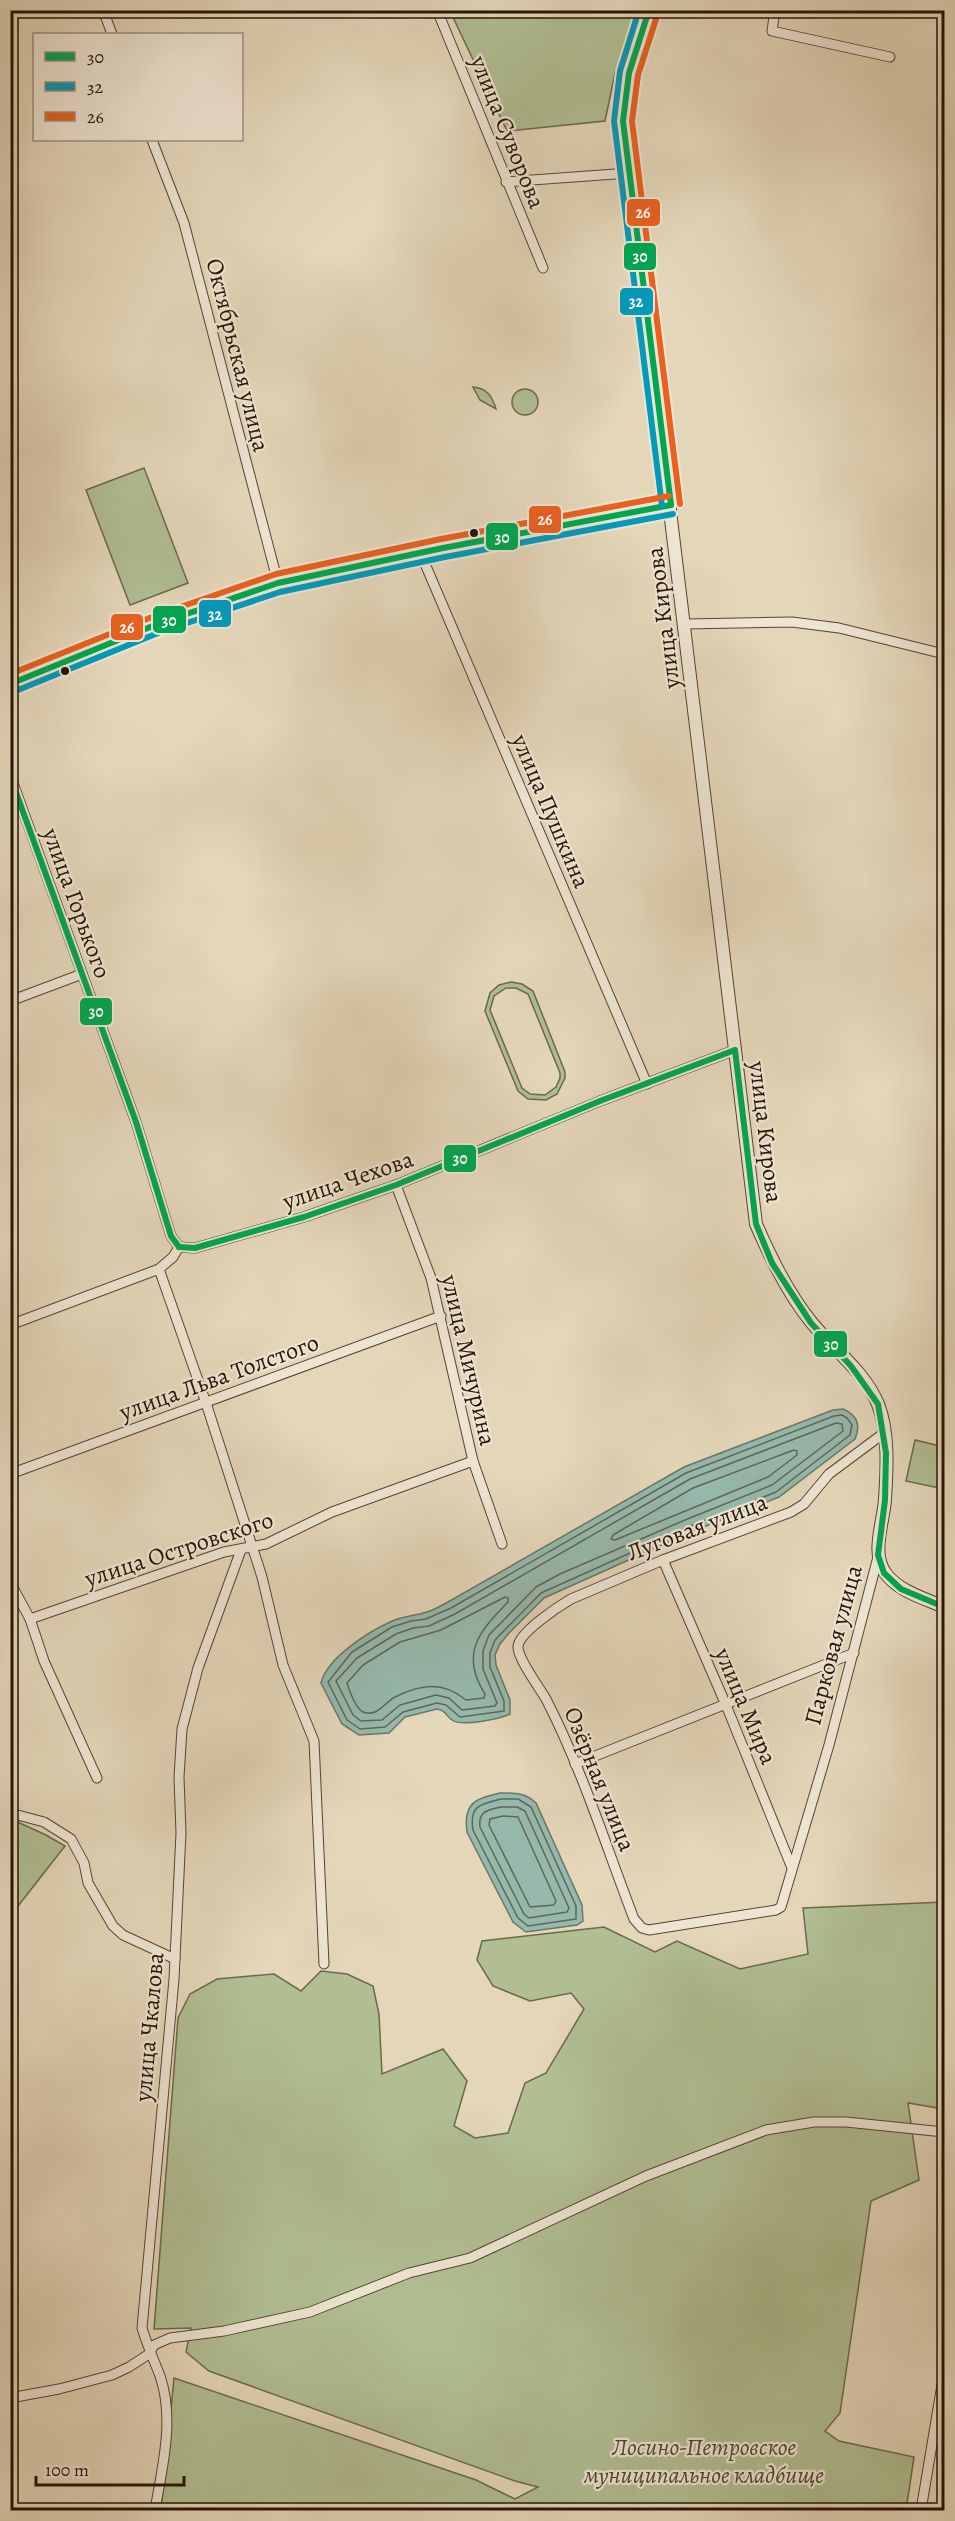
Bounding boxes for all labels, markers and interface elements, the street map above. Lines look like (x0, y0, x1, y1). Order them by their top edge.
legend (33, 33, 243, 141)
text: 30 (87, 45, 104, 69)
street label: улица Суворова (462, 50, 553, 213)
text: 32 (87, 75, 103, 99)
text: 26 (87, 105, 104, 129)
line badge: 26 (626, 198, 661, 227)
text: 26 (635, 202, 651, 224)
line badge: 30 (623, 242, 657, 271)
text: 30 (633, 246, 647, 268)
street label: Октябрьская улица (199, 255, 277, 455)
line badge: 32 (619, 287, 654, 316)
text: 32 (629, 291, 644, 313)
line badge: 26 (528, 505, 562, 534)
text: 26 (537, 509, 553, 531)
line badge: 30 (485, 522, 519, 551)
unlabelled marker (468, 527, 480, 539)
text: 30 (495, 527, 509, 549)
street label: улица Кирова (638, 545, 688, 692)
line badge: 32 (198, 599, 232, 628)
text: 32 (208, 604, 223, 626)
line badge: 30 (152, 605, 187, 634)
text: 30 (162, 610, 176, 632)
line badge: 26 (110, 613, 144, 641)
text: 26 (119, 617, 135, 639)
unlabelled marker (59, 665, 71, 677)
street label: улица Пушкина (504, 728, 598, 893)
street label: улица Горького (35, 822, 119, 983)
line badge: 30 (79, 997, 113, 1026)
text: 30 (89, 1001, 103, 1023)
street label: улица Кирова (741, 1058, 791, 1205)
street label: улица Чехова (277, 1143, 418, 1218)
line badge: 30 (443, 1144, 477, 1173)
text: 30 (453, 1148, 467, 1170)
street label: улица Мичурина (434, 1271, 504, 1448)
street label: улица Льва Толстого (114, 1326, 323, 1428)
line badge: 30 (813, 1330, 848, 1358)
text: 30 (824, 1334, 838, 1356)
street label: Луговая улица (622, 1486, 772, 1568)
street label: улица Островского (80, 1503, 277, 1595)
street label: Парковая улица (796, 1561, 870, 1729)
street label: улица Мира (707, 1642, 785, 1769)
street label: Озёрная улица (556, 1702, 644, 1856)
street label: улица Чкалова (126, 1951, 171, 2104)
park label: Лосино-Петровское муниципальное кладбище (583, 2431, 824, 2491)
scale bar (36, 2449, 184, 2487)
text: 100 m (45, 2458, 89, 2482)

